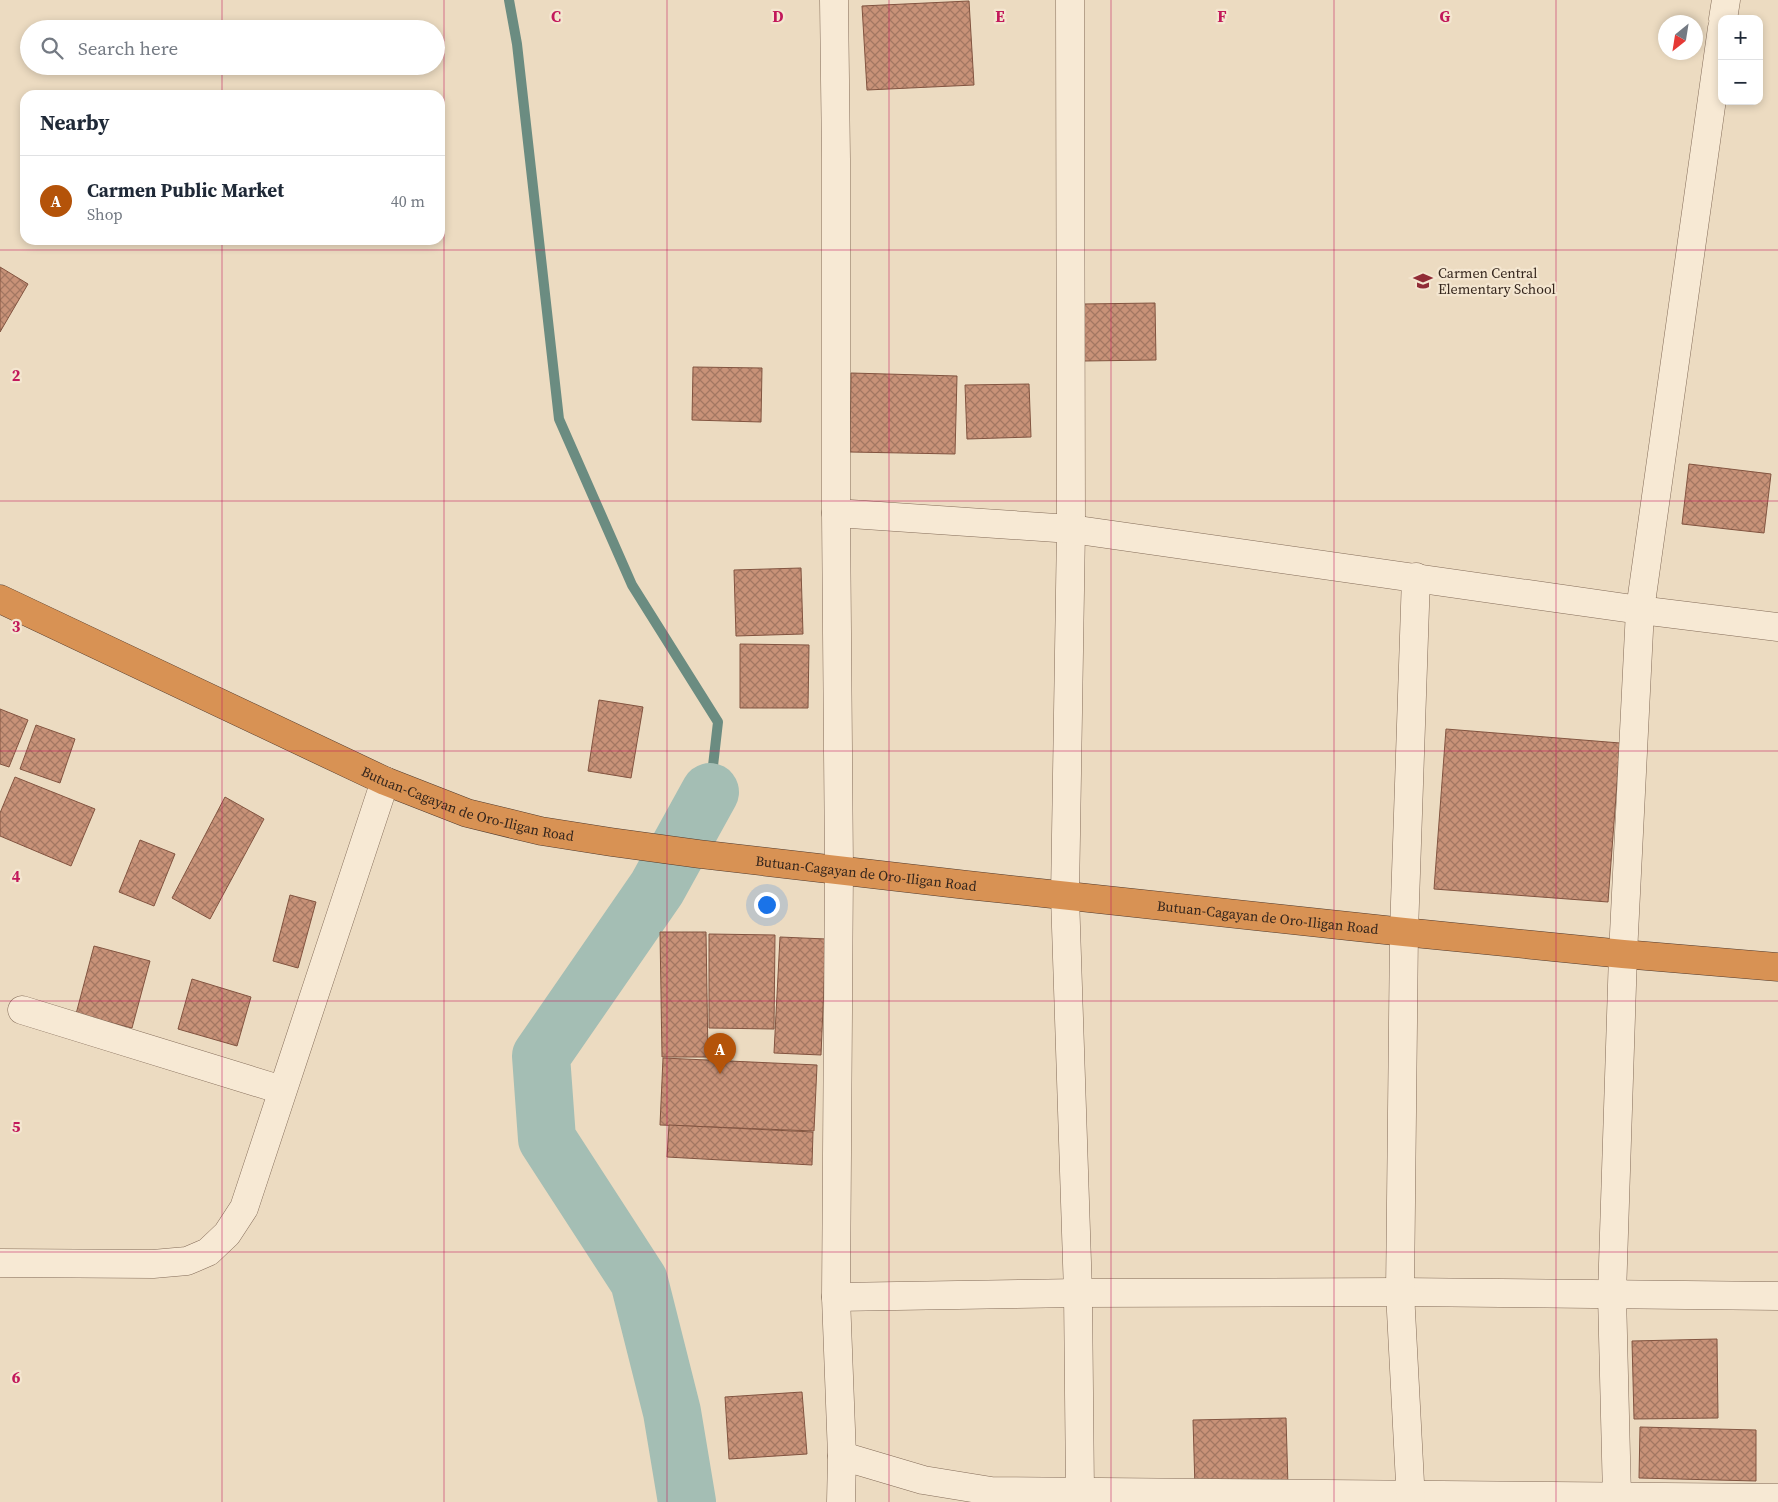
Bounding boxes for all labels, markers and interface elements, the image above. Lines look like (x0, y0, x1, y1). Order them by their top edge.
text: C (551, 5, 561, 27)
text: D (772, 5, 784, 27)
text: E (995, 5, 1005, 27)
text: F (1217, 5, 1227, 27)
text: G (1440, 5, 1451, 27)
north arrow (1658, 15, 1703, 60)
map controls (1718, 15, 1763, 105)
button: + (1718, 15, 1763, 60)
search box (20, 20, 445, 75)
icon: search (38, 34, 66, 62)
text: Search here (78, 35, 178, 61)
button: − (1718, 60, 1763, 105)
text: Nearby (40, 108, 110, 137)
text: Carmen Public Market (87, 177, 284, 203)
text: A (51, 190, 61, 212)
text: 40 m (391, 190, 425, 212)
text: Shop (87, 203, 123, 225)
place label: Carmen Central Elementary School (1438, 263, 1556, 299)
school or university icon: Carmen Central Elementary School (1412, 270, 1434, 292)
text: 2 (12, 364, 21, 386)
text: 3 (12, 615, 21, 637)
street label: Butuan-Cagayan de Oro-Iligan Road (358, 761, 575, 846)
street label: Butuan-Cagayan de Oro-Iligan Road (755, 851, 978, 896)
text: 4 (12, 865, 21, 887)
your location (754, 892, 780, 918)
street label: Butuan-Cagayan de Oro-Iligan Road (1156, 896, 1380, 939)
pin: A (704, 1033, 736, 1074)
text: 5 (12, 1115, 21, 1137)
text: 6 (12, 1366, 21, 1388)

